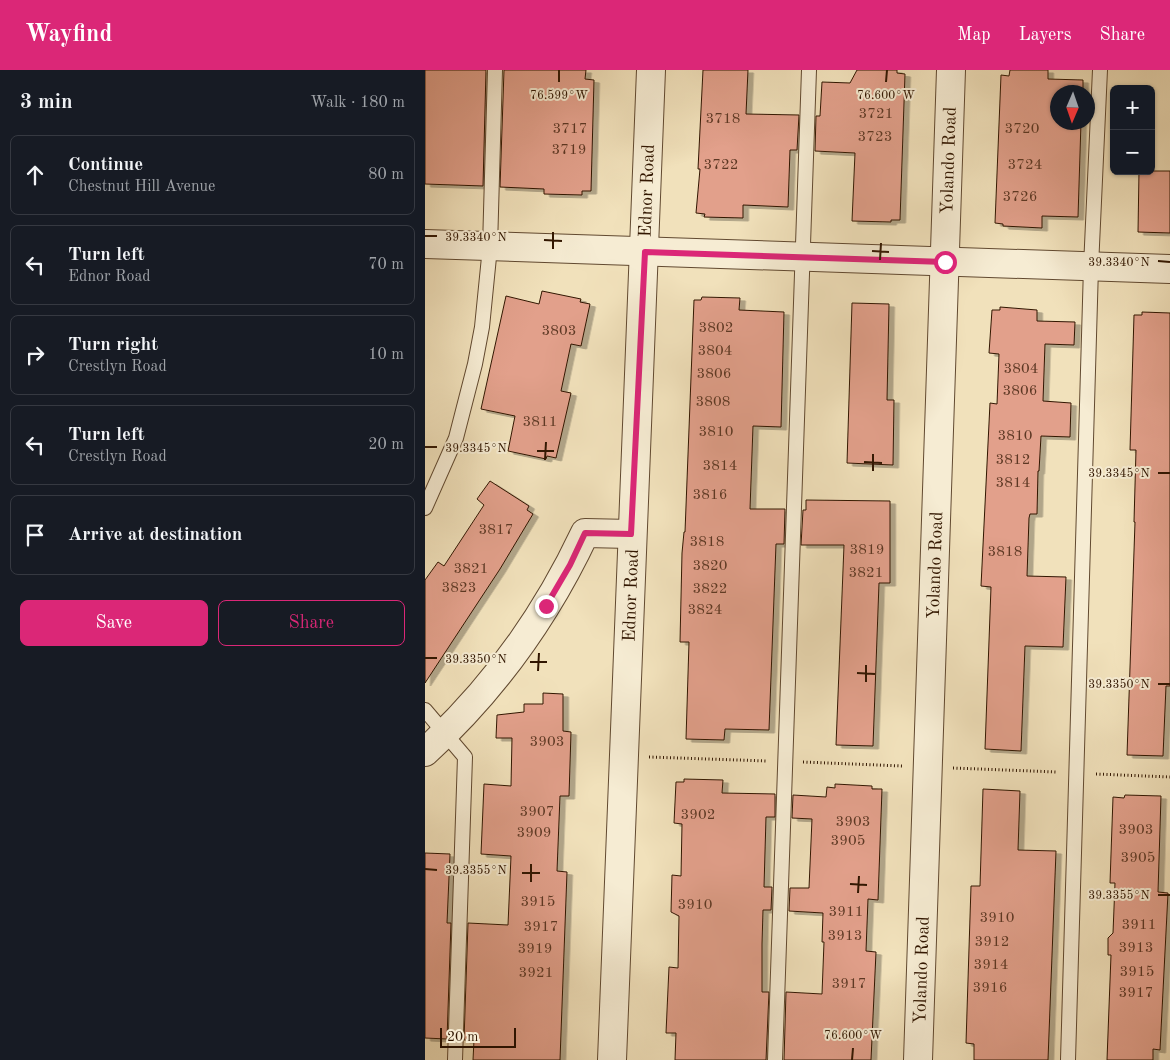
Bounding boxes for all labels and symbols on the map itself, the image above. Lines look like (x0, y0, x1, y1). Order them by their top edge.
north arrow (1050, 85, 1095, 130)
text: 76.599°W (530, 89, 588, 102)
text: 76.600°W (857, 90, 915, 102)
street label: Yolando Road (938, 106, 960, 215)
house number: 3721 (859, 107, 893, 122)
house number: 3718 (706, 112, 740, 127)
house number: 3717 (553, 122, 587, 137)
house number: 3720 (1005, 122, 1039, 137)
house number: 3723 (858, 130, 892, 145)
house number: 3719 (552, 143, 586, 158)
street label: Ednor Road (636, 144, 658, 238)
house number: 3722 (704, 158, 738, 173)
house number: 3724 (1008, 158, 1042, 173)
house number: 3726 (1003, 190, 1037, 205)
text: 39.3340°N (445, 232, 507, 244)
route start (934, 251, 957, 274)
text: 39.3340°N (1088, 257, 1150, 269)
house number: 3802 (699, 321, 733, 336)
house number: 3803 (542, 324, 576, 339)
house number: 3804 (698, 344, 732, 359)
house number: 3804 (1004, 362, 1038, 377)
house number: 3806 (697, 367, 731, 382)
house number: 3806 (1003, 384, 1037, 399)
house number: 3808 (696, 395, 730, 410)
house number: 3811 (523, 415, 557, 430)
house number: 3810 (699, 425, 733, 440)
house number: 3810 (998, 429, 1032, 444)
text: 39.3345°N (445, 442, 507, 455)
house number: 3812 (996, 453, 1030, 468)
house number: 3814 (703, 459, 737, 474)
text: 39.3345°N (1088, 467, 1150, 480)
house number: 3814 (996, 476, 1030, 491)
house number: 3816 (693, 488, 727, 503)
street label: Yolando Road (925, 511, 946, 619)
house number: 3817 (479, 523, 513, 538)
house number: 3818 (690, 535, 724, 550)
house number: 3819 (850, 543, 884, 558)
house number: 3818 (988, 545, 1022, 560)
street label: Ednor Road (620, 549, 642, 642)
house number: 3820 (693, 559, 727, 574)
house number: 3821 (454, 562, 488, 577)
house number: 3821 (849, 566, 883, 581)
house number: 3823 (442, 581, 476, 596)
house number: 3822 (693, 582, 727, 597)
route end (535, 595, 558, 618)
house number: 3824 (688, 603, 722, 618)
text: 39.3350°N (445, 653, 507, 666)
text: 39.3350°N (1088, 678, 1150, 691)
house number: 3903 (530, 735, 564, 750)
house number: 3907 (520, 805, 554, 820)
house number: 3902 (681, 808, 715, 823)
house number: 3903 (836, 815, 870, 830)
house number: 3903 (1119, 823, 1153, 838)
house number: 3909 (517, 826, 551, 841)
house number: 3905 (831, 834, 865, 849)
house number: 3905 (1121, 851, 1155, 866)
text: 39.3355°N (445, 864, 507, 877)
text: 39.3355°N (1088, 889, 1150, 902)
house number: 3915 (521, 895, 555, 910)
house number: 3910 (678, 898, 712, 913)
house number: 3911 (829, 905, 863, 920)
house number: 3910 (980, 911, 1014, 926)
street label: Yolando Road (911, 916, 933, 1024)
house number: 3911 (1122, 918, 1156, 933)
house number: 3917 (524, 920, 558, 935)
house number: 3913 (828, 929, 862, 944)
house number: 3912 (975, 935, 1009, 950)
house number: 3913 (1119, 941, 1153, 956)
house number: 3919 (518, 942, 552, 957)
house number: 3914 (974, 958, 1008, 973)
house number: 3915 (1120, 965, 1154, 980)
house number: 3921 (519, 966, 553, 981)
house number: 3917 (832, 977, 866, 992)
house number: 3916 (973, 981, 1007, 996)
house number: 3917 (1119, 986, 1153, 1001)
scale bar (440, 1025, 516, 1048)
text: 76.600°W (824, 1030, 882, 1042)

